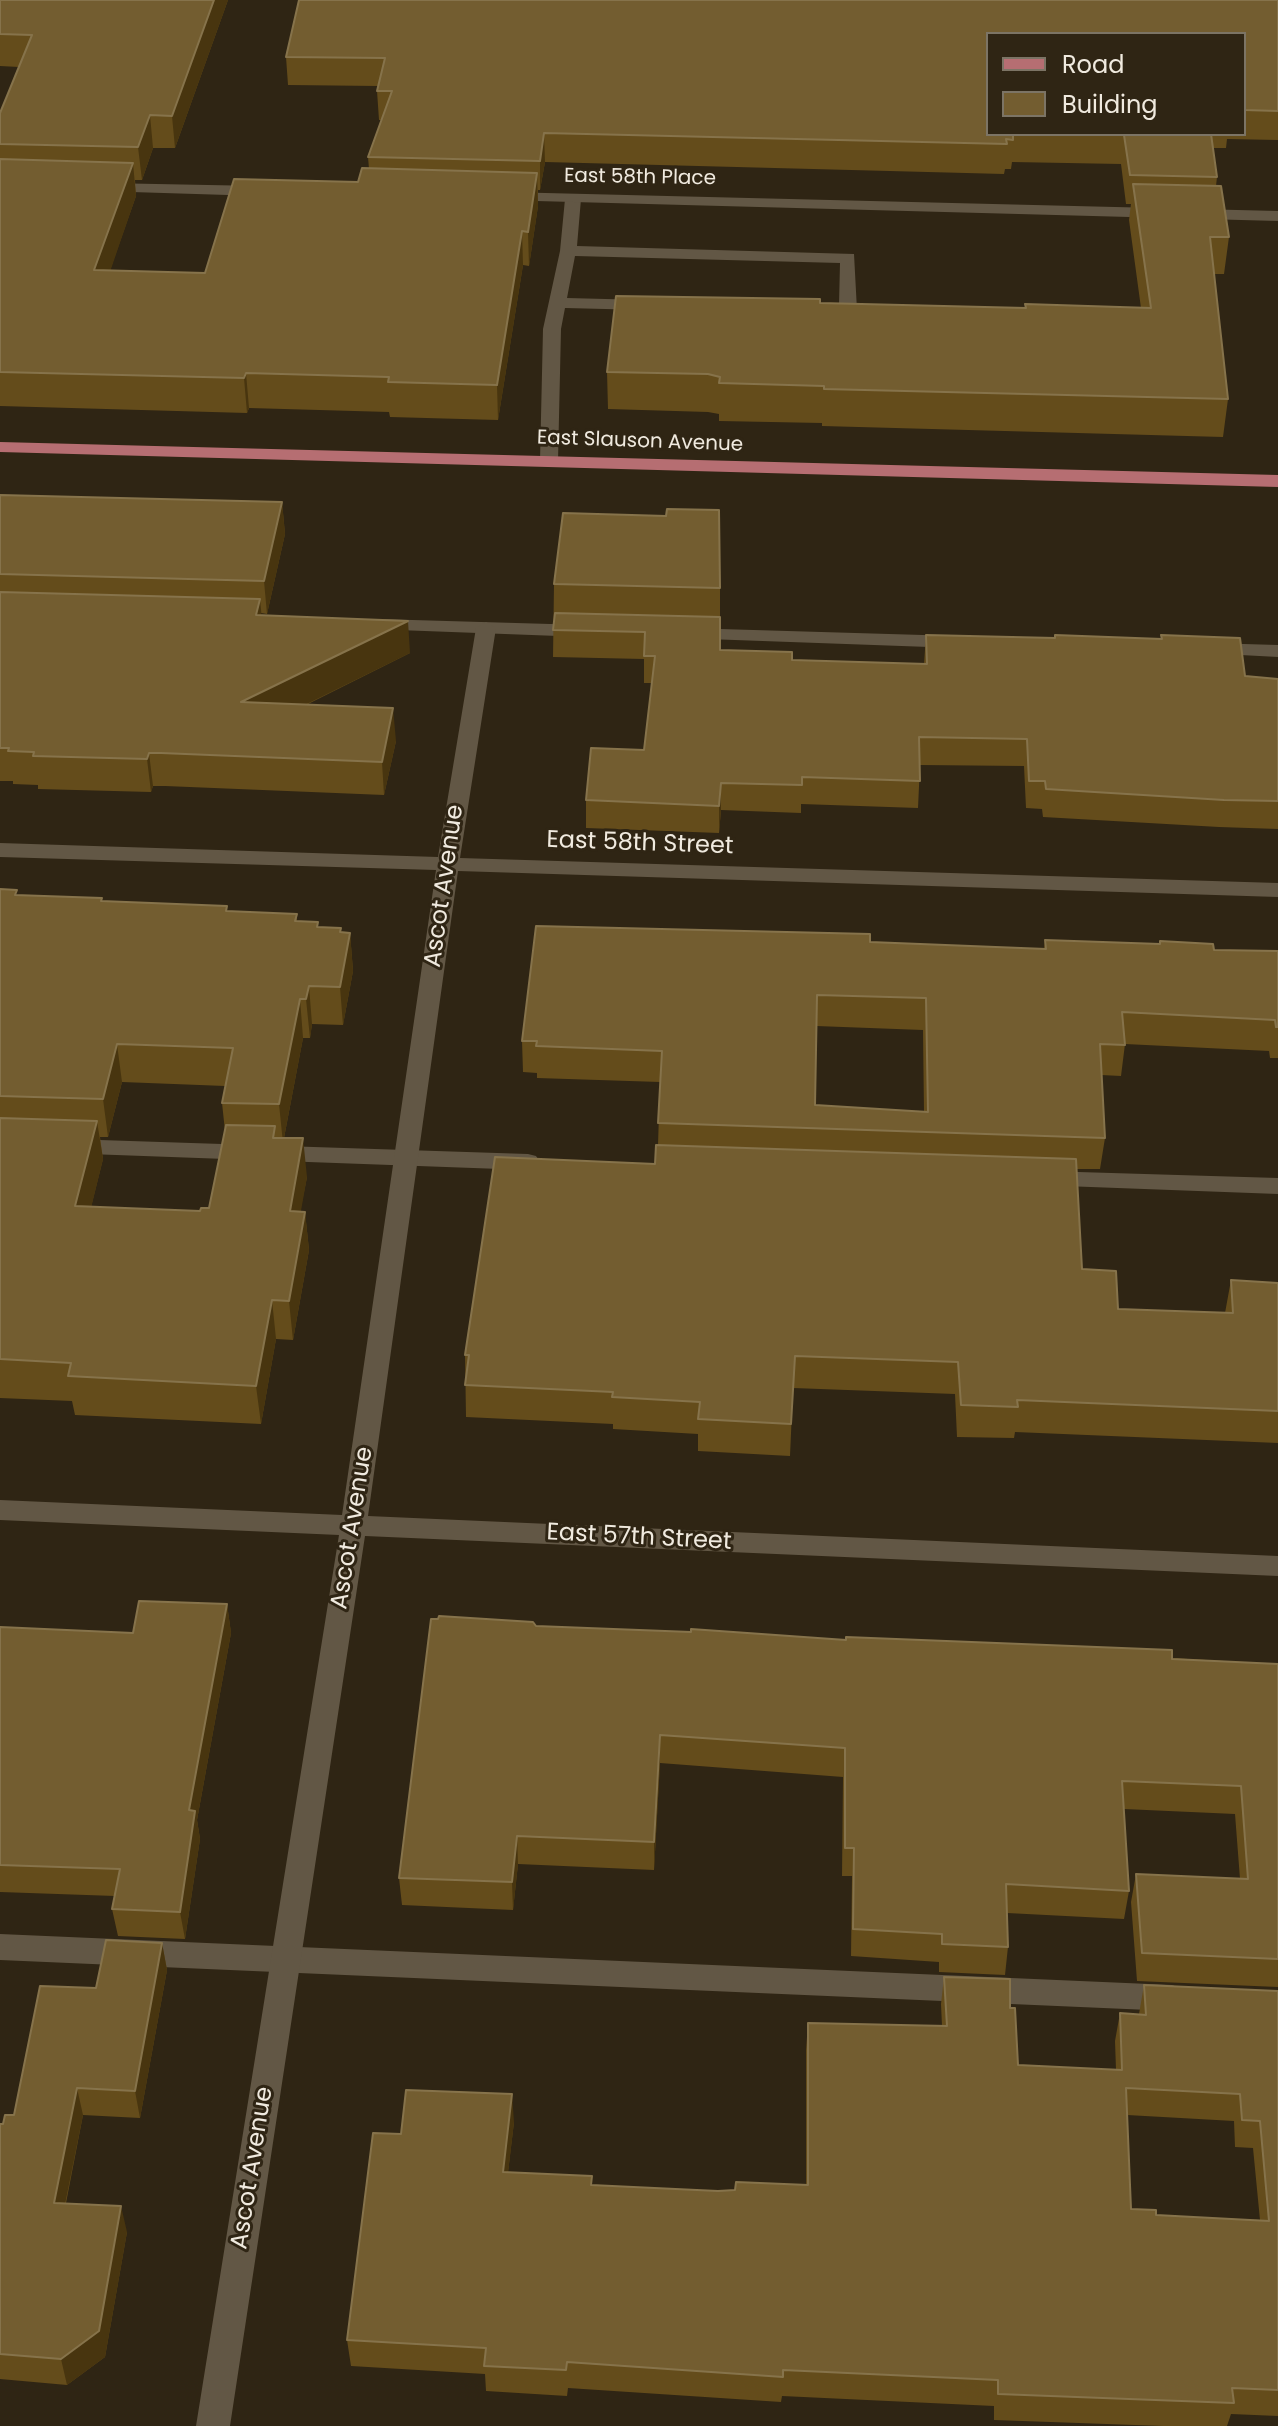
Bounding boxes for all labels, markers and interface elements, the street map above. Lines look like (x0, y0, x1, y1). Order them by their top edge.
legend (986, 32, 1246, 136)
text: Road (1062, 48, 1124, 81)
text: Building (1062, 88, 1158, 121)
street label: East 58th Place (564, 165, 716, 191)
street label: East Slauson Avenue (536, 426, 744, 458)
street label: Ascot Avenue (419, 803, 471, 969)
street label: East 58th Street (546, 826, 734, 862)
street label: Ascot Avenue (326, 1445, 380, 1611)
street label: East 57th Street (546, 1519, 732, 1557)
street label: Ascot Avenue (226, 2085, 280, 2251)

